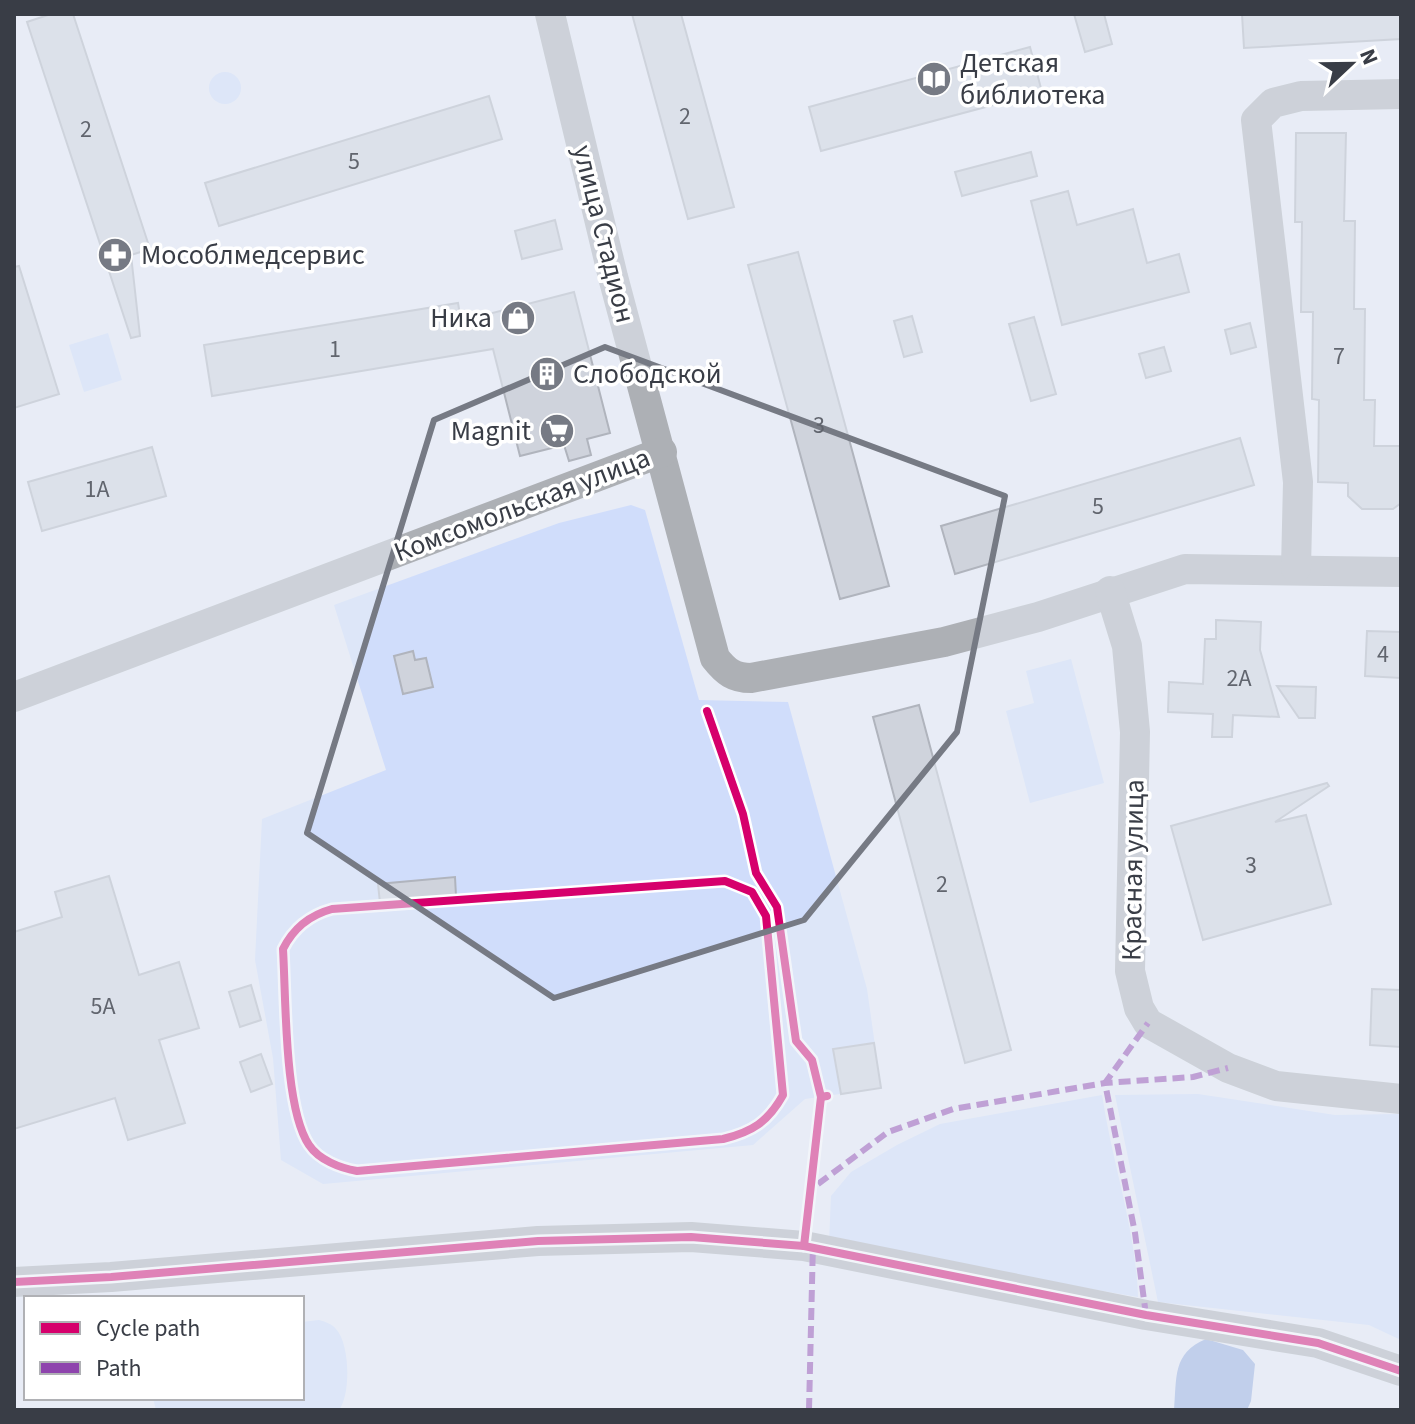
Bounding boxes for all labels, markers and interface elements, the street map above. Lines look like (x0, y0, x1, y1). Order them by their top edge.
north arrow (1311, 24, 1391, 104)
place label: Детская библиотека (960, 43, 1105, 115)
text: N (1351, 44, 1386, 70)
library icon: Детская библиотека (915, 60, 953, 98)
house number: 2 (679, 99, 691, 134)
house number: 2 (80, 112, 92, 147)
street label: улица Стадион (563, 141, 645, 327)
house number: 5 (348, 144, 360, 179)
place label: Мособлмедсервис (141, 235, 365, 275)
pharmacy icon: Мособлмедсервис (96, 236, 134, 274)
place label: Ника (430, 298, 492, 338)
shop icon: Ника (499, 299, 537, 337)
house number: 1 (329, 332, 341, 367)
house number: 7 (1333, 339, 1345, 374)
place label: Слободской (573, 354, 722, 394)
building icon: Слободской (528, 355, 566, 393)
house number: 3 (813, 408, 825, 443)
place label: Magnit (451, 411, 532, 451)
supermarket icon: Magnit (538, 412, 576, 450)
street label: Комсомольская улица (388, 438, 656, 572)
house number: 1А (85, 472, 109, 507)
house number: 5 (1092, 489, 1104, 524)
house number: 4 (1377, 637, 1389, 672)
house number: 2А (1227, 661, 1251, 696)
street label: Красная улица (1111, 779, 1155, 961)
house number: 3 (1245, 848, 1257, 883)
house number: 2 (936, 867, 948, 902)
house number: 5А (91, 989, 115, 1024)
legend (24, 1296, 304, 1400)
text: Cycle path (96, 1311, 200, 1346)
text: Path (96, 1351, 142, 1386)

